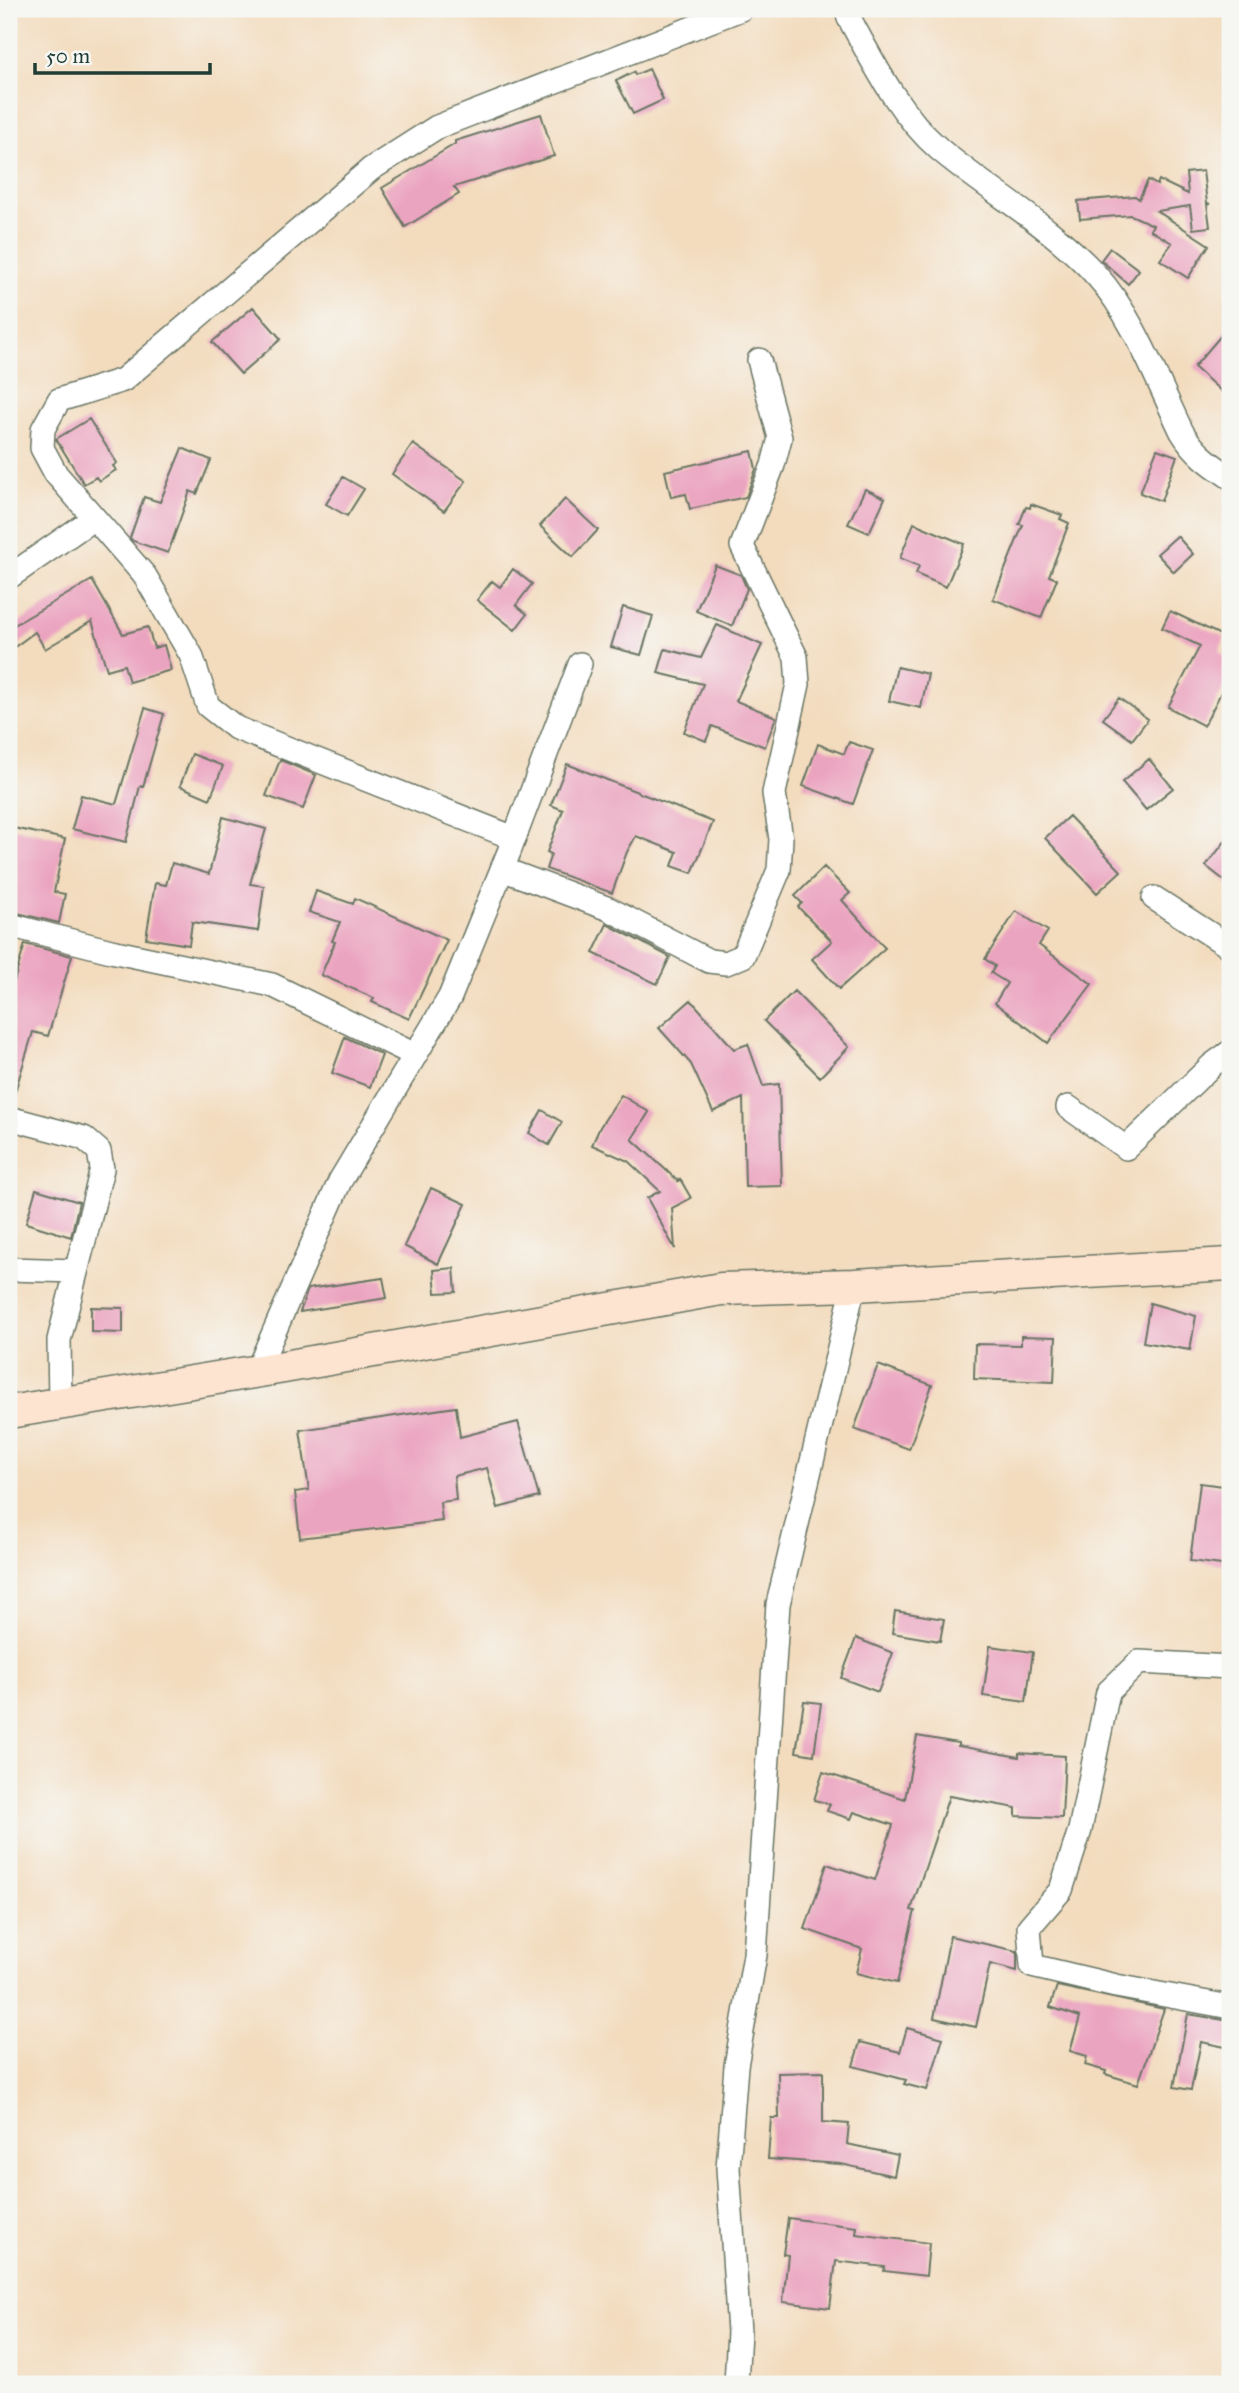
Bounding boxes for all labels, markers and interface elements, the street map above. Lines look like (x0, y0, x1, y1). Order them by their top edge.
scale bar (35, 32, 210, 76)
text: 50 m (46, 43, 91, 69)

